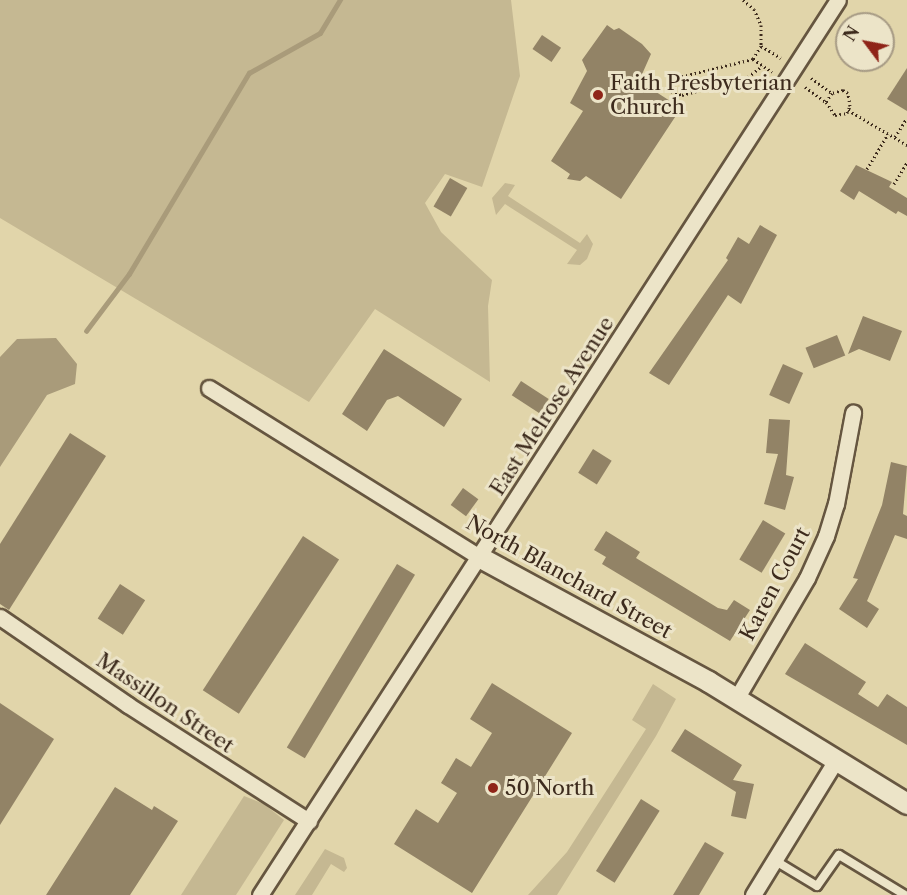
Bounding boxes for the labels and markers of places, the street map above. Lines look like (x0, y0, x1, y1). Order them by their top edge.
place label: Faith Presbyterian Church (610, 70, 792, 120)
marker: Faith Presbyterian Church (591, 88, 605, 102)
place label: 50 North (505, 775, 594, 801)
marker: 50 North (486, 781, 500, 795)

